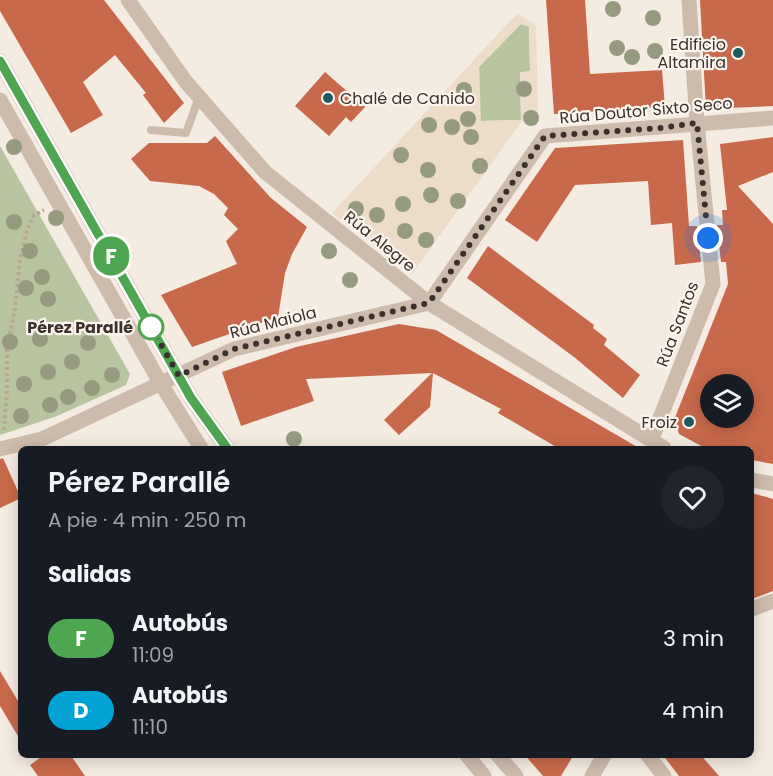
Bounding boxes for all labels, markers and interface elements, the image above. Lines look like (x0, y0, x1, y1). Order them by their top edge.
place label: Edificio Altamira (657, 33, 726, 74)
marker: Edificio Altamira (731, 46, 745, 60)
place label: Chalé de Canido (340, 87, 475, 110)
marker: Chalé de Canido (321, 91, 335, 105)
street label: Rúa Doutor Sixto Seco (558, 91, 734, 130)
street label: Rúa Alegre (339, 205, 421, 278)
your location (693, 223, 723, 253)
line badge: F (92, 236, 130, 276)
text: F (105, 242, 117, 271)
street label: Rúa Santos (651, 278, 704, 370)
street label: Rúa Maiola (227, 301, 319, 344)
marker: Pérez Parallé (138, 314, 164, 340)
place label: Pérez Parallé (27, 316, 133, 339)
map controls (700, 374, 754, 428)
button: layers (700, 374, 754, 428)
place label: Froiz (642, 411, 677, 434)
marker: Froiz (682, 415, 696, 429)
text: Pérez Parallé (48, 463, 230, 502)
button: heart (661, 466, 724, 529)
text: A pie · 4 min · 250 m (48, 506, 246, 534)
text: Salidas (48, 559, 132, 590)
text: Autobús (132, 608, 228, 639)
text: 3 min (663, 623, 724, 654)
text: F (75, 624, 87, 653)
text: 11:09 (132, 641, 174, 669)
text: Autobús (132, 680, 228, 711)
text: 4 min (662, 695, 724, 726)
text: D (73, 696, 89, 725)
text: 11:10 (132, 713, 168, 741)

